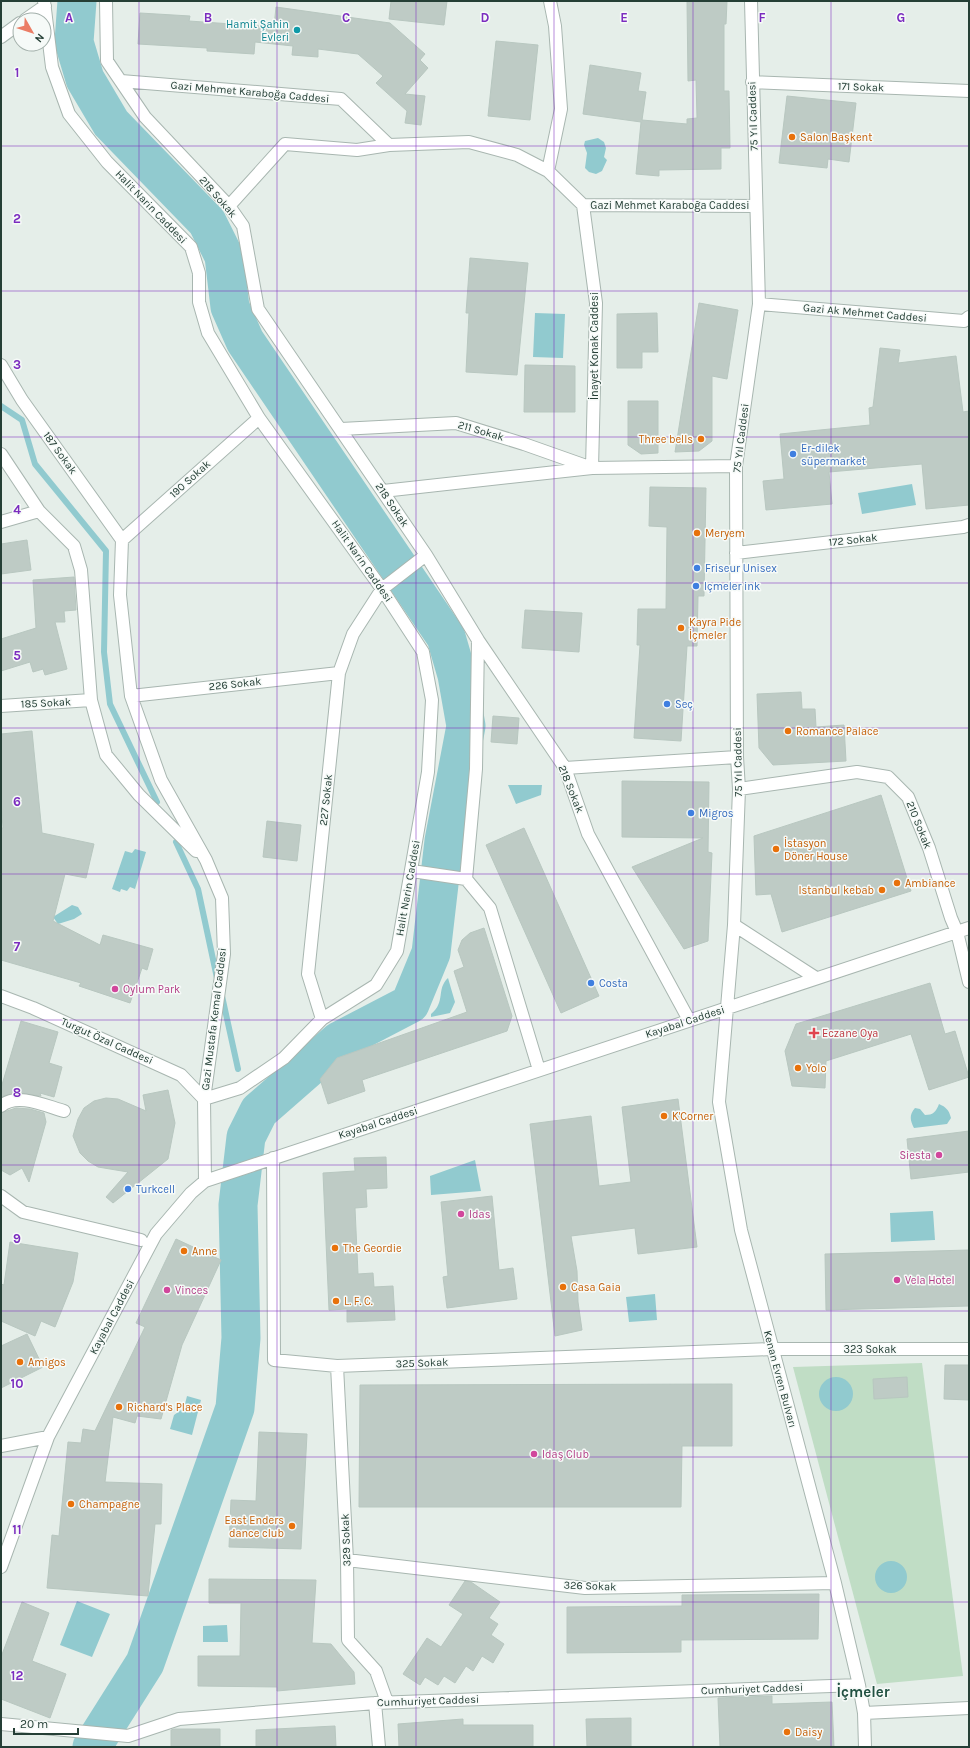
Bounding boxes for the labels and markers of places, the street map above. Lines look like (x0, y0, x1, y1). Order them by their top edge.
place label: Hamit Şahin Evleri (226, 18, 289, 44)
marker: Hamit Şahin Evleri (292, 25, 302, 35)
place label: Salon Başkent (800, 131, 872, 144)
marker: Salon Başkent (787, 132, 797, 142)
place label: Three bells (639, 433, 693, 446)
marker: Three bells (696, 434, 706, 444)
place label: Er-dilek süpermarket (801, 442, 866, 468)
marker: Er-dilek süpermarket (788, 449, 798, 459)
place label: Meryem (705, 527, 745, 540)
marker: Meryem (692, 528, 702, 538)
place label: Friseur Unisex (705, 562, 777, 575)
marker: Friseur Unisex (692, 563, 702, 573)
place label: Içmeler ink (704, 580, 760, 593)
marker: Içmeler ink (691, 581, 701, 591)
place label: Kayra Pide İçmeler (689, 616, 741, 642)
marker: Kayra Pide İçmeler (676, 623, 686, 633)
place label: Seç (675, 698, 693, 711)
marker: Seç (662, 699, 672, 709)
place label: Romance Palace (796, 725, 879, 738)
marker: Romance Palace (783, 726, 793, 736)
place label: Migros (699, 807, 734, 820)
marker: Migros (686, 808, 696, 818)
place label: İstasyon Döner House (784, 836, 848, 863)
marker: İstasyon Döner House (771, 844, 781, 854)
place label: Ambiance (905, 877, 956, 890)
marker: Ambiance (892, 878, 902, 888)
place label: Istanbul kebab (799, 884, 874, 897)
marker: Istanbul kebab (877, 885, 887, 895)
place label: Costa (599, 977, 628, 990)
marker: Costa (586, 978, 596, 988)
place label: Oylum Park (123, 983, 180, 996)
marker: Oylum Park (110, 984, 120, 994)
place label: Eczane Oya (822, 1027, 878, 1040)
marker: Eczane Oya (809, 1028, 819, 1038)
place label: Yolo (806, 1062, 826, 1075)
marker: Yolo (793, 1063, 803, 1073)
place label: K'Corner (672, 1110, 713, 1123)
marker: K'Corner (659, 1111, 669, 1121)
place label: Siesta (899, 1149, 931, 1162)
marker: Siesta (934, 1150, 944, 1160)
place label: Turkcell (136, 1183, 175, 1196)
marker: Turkcell (123, 1184, 133, 1194)
place label: Idas (469, 1208, 491, 1221)
marker: Idas (456, 1209, 466, 1219)
place label: The Geordie (343, 1242, 402, 1255)
marker: The Geordie (330, 1243, 340, 1253)
place label: Anne (192, 1245, 218, 1258)
marker: Anne (179, 1246, 189, 1256)
place label: Vela Hotel (905, 1274, 954, 1287)
marker: Vela Hotel (892, 1275, 902, 1285)
place label: Casa Gaia (571, 1281, 621, 1294)
marker: Casa Gaia (558, 1282, 568, 1292)
place label: Vinces (175, 1284, 208, 1297)
marker: Vinces (162, 1285, 172, 1295)
place label: L. F. C. (344, 1295, 373, 1308)
marker: L. F. C. (331, 1296, 341, 1306)
place label: Amigos (28, 1356, 66, 1369)
marker: Amigos (15, 1357, 25, 1367)
place label: Richard's Place (127, 1401, 203, 1414)
marker: Richard's Place (114, 1402, 124, 1412)
place label: Idaş Club (542, 1448, 589, 1461)
marker: Idaş Club (529, 1449, 539, 1459)
place label: Champagne (79, 1498, 140, 1511)
marker: Champagne (66, 1499, 76, 1509)
place label: East Enders dance club (224, 1514, 284, 1540)
marker: East Enders dance club (287, 1521, 297, 1531)
place label: Daisy (795, 1726, 822, 1739)
marker: Daisy (782, 1727, 792, 1737)

